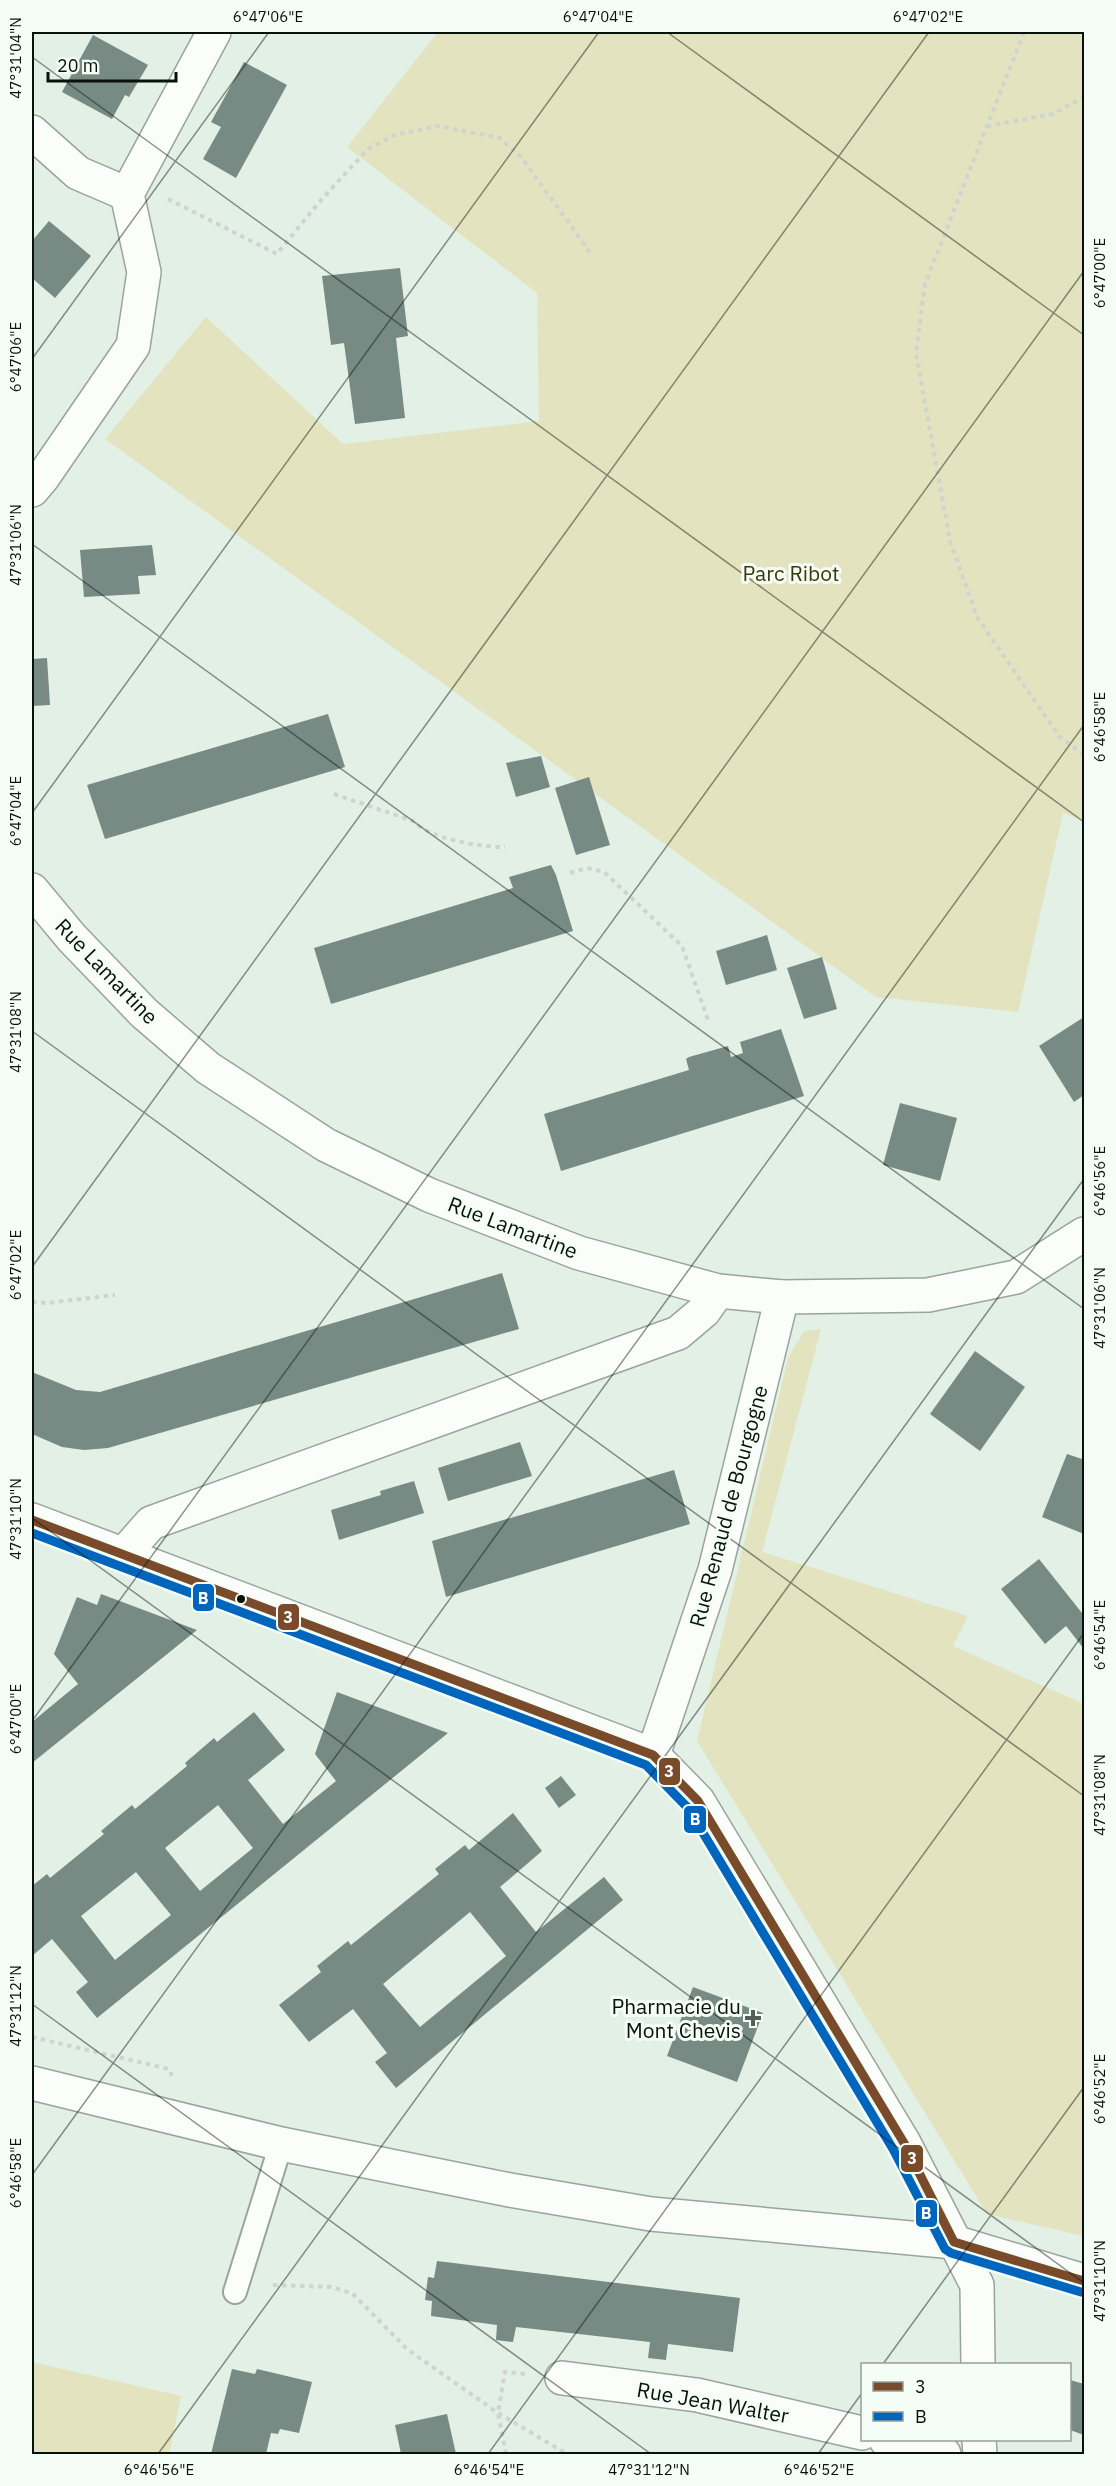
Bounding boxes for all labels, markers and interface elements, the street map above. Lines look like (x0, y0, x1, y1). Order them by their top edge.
text: 6°47'06"E (233, 7, 303, 26)
text: 6°47'04"E (563, 7, 633, 26)
text: 6°47'02"E (893, 7, 963, 26)
text: 47°31'04"N (6, 17, 25, 99)
scale bar (48, 45, 176, 83)
text: 20 m (57, 54, 99, 77)
text: 6°47'00"E (1090, 238, 1109, 308)
text: 6°47'06"E (6, 322, 25, 392)
text: 47°31'06"N (6, 504, 25, 586)
park label: Parc Ribot (743, 559, 839, 587)
text: 6°46'58"E (1090, 692, 1109, 762)
text: 6°47'04"E (6, 776, 25, 846)
street label: Rue Lamartine (49, 912, 165, 1030)
text: 47°31'08"N (6, 991, 25, 1073)
text: 6°46'56"E (1090, 1146, 1109, 1216)
street label: Rue Lamartine (444, 1189, 582, 1265)
text: 6°47'02"E (6, 1230, 25, 1300)
text: 47°31'06"N (1090, 1267, 1109, 1349)
street label: Rue Renaud de Bourgogne (682, 1382, 774, 1630)
text: 47°31'10"N (6, 1478, 25, 1560)
line badge: B (192, 1583, 215, 1612)
text: B (198, 1588, 209, 1608)
unlabelled marker (235, 1593, 247, 1605)
text: 6°46'54"E (1090, 1600, 1109, 1670)
line badge: 3 (277, 1603, 300, 1631)
text: 3 (283, 1607, 293, 1627)
text: 6°47'00"E (6, 1684, 25, 1754)
text: 47°31'08"N (1090, 1754, 1109, 1836)
line badge: 3 (658, 1757, 681, 1786)
text: 3 (664, 1761, 674, 1781)
line badge: B (683, 1805, 707, 1834)
text: B (690, 1809, 701, 1829)
text: 47°31'12"N (6, 1965, 25, 2047)
place label: Pharmacie du Mont Chevis (611, 1992, 741, 2044)
marker: Pharmacie du Mont Chevis (746, 2011, 760, 2025)
text: 6°46'52"E (1090, 2054, 1109, 2124)
text: 6°46'58"E (6, 2138, 25, 2208)
line badge: 3 (900, 2144, 924, 2173)
text: 3 (907, 2148, 917, 2168)
line badge: B (915, 2199, 938, 2228)
text: B (921, 2203, 932, 2223)
text: 47°31'10"N (1090, 2240, 1109, 2322)
legend (861, 2363, 1071, 2441)
street label: Rue Jean Walter (635, 2375, 792, 2429)
text: 3 (915, 2375, 926, 2398)
text: B (915, 2405, 927, 2428)
text: 6°46'56"E (124, 2460, 194, 2479)
text: 6°46'54"E (454, 2460, 524, 2479)
text: 47°31'12"N (608, 2460, 690, 2479)
text: 6°46'52"E (784, 2460, 854, 2479)

